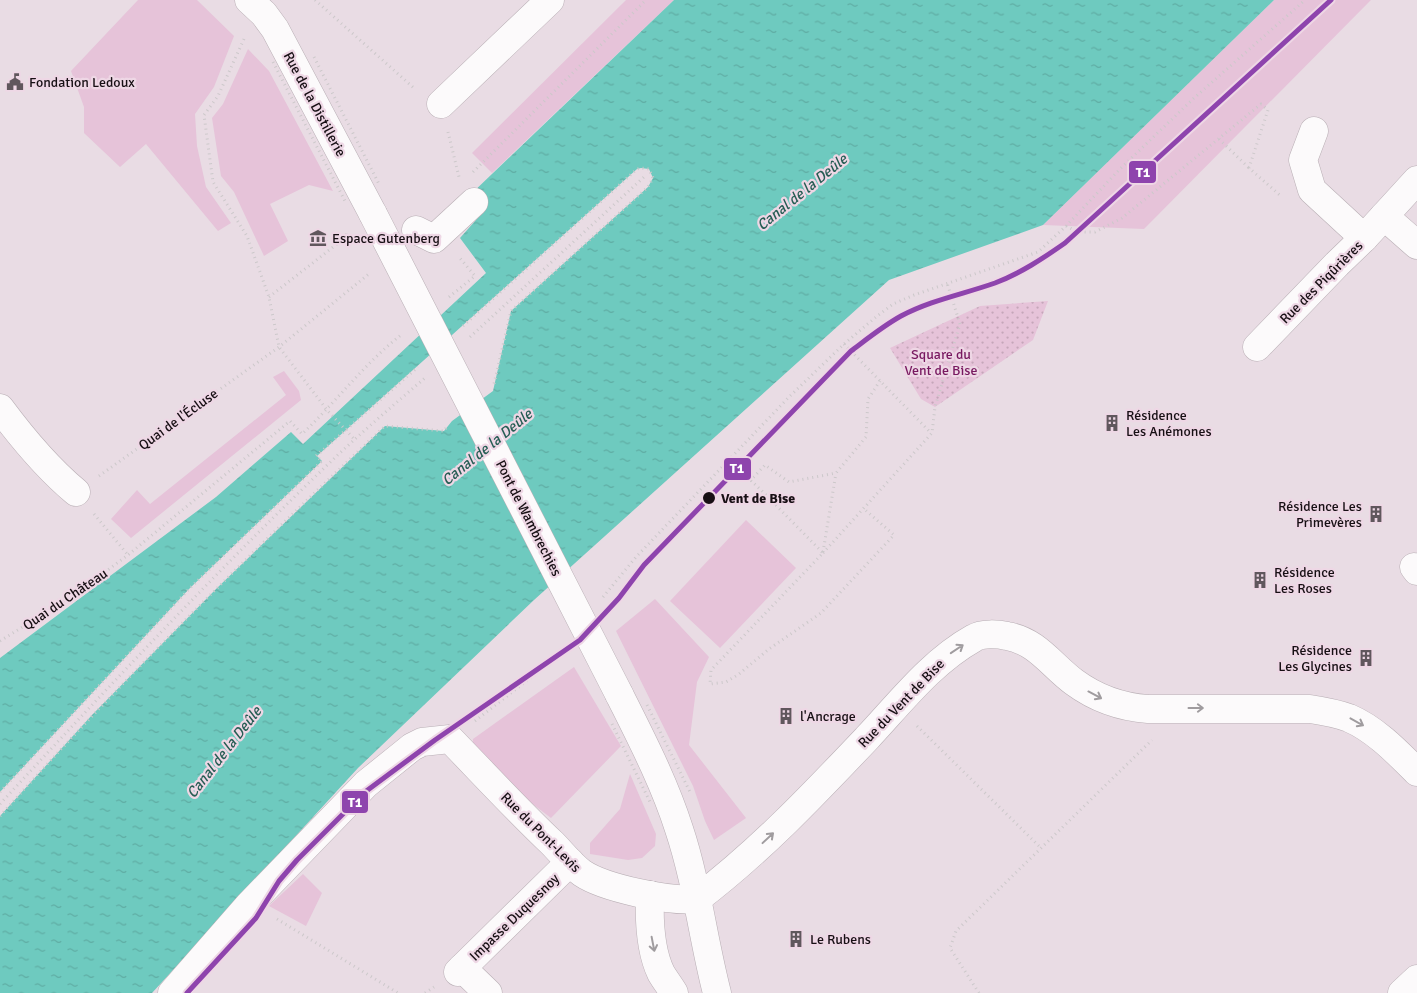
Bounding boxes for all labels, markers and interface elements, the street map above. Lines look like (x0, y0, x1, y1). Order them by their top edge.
street label: Rue de la Distillerie (280, 49, 349, 160)
public building icon: Fondation Ledoux (5, 72, 25, 92)
place label: Fondation Ledoux (29, 74, 135, 91)
water label: Canal de la Deûle (753, 149, 852, 234)
line badge: T1 (1128, 160, 1157, 184)
text: T1 (1136, 164, 1151, 181)
museum icon: Espace Gutenberg (308, 228, 328, 248)
place label: Espace Gutenberg (332, 230, 440, 247)
street label: Rue des Piqûrières (1276, 237, 1366, 327)
park label: Square du Vent de Bise (905, 346, 977, 379)
street label: Quai de l'Écluse (135, 385, 221, 454)
water label: Canal de la Deûle (438, 404, 537, 489)
place label: Résidence Les Anémones (1126, 407, 1212, 440)
building icon: Résidence Les Anémones (1102, 413, 1122, 433)
street label: Pont de Wambrechies (492, 457, 565, 579)
line badge: T1 (723, 457, 752, 481)
text: T1 (730, 460, 745, 477)
marker: Vent de Bise (701, 490, 717, 506)
place label: Vent de Bise (721, 490, 795, 507)
place label: Résidence Les Primevères (1278, 498, 1362, 531)
building icon: Résidence Les Primevères (1366, 504, 1386, 524)
place label: Résidence Les Roses (1274, 564, 1335, 597)
street label: Quai du Château (20, 565, 111, 634)
building icon: Résidence Les Roses (1250, 570, 1270, 590)
place label: Résidence Les Glycines (1278, 642, 1352, 675)
one-way arrow (949, 644, 963, 654)
building icon: Résidence Les Glycines (1356, 648, 1376, 668)
street label: Rue du Vent de Bise (855, 655, 948, 751)
one-way arrow (1087, 691, 1102, 700)
water label: Canal de la Deûle (183, 701, 266, 801)
one-way arrow (1188, 704, 1204, 713)
building icon: l'Ancrage (776, 706, 796, 726)
place label: l'Ancrage (800, 708, 856, 725)
one-way arrow (1349, 718, 1363, 728)
street label: Rue du Pont-Levis (497, 789, 584, 876)
line badge: T1 (341, 790, 369, 814)
text: T1 (348, 794, 363, 811)
one-way arrow (762, 832, 774, 844)
street label: Impasse Duquesnoy (466, 870, 563, 965)
building icon: Le Rubens (786, 929, 806, 949)
place label: Le Rubens (810, 931, 871, 948)
one-way arrow (649, 935, 659, 951)

